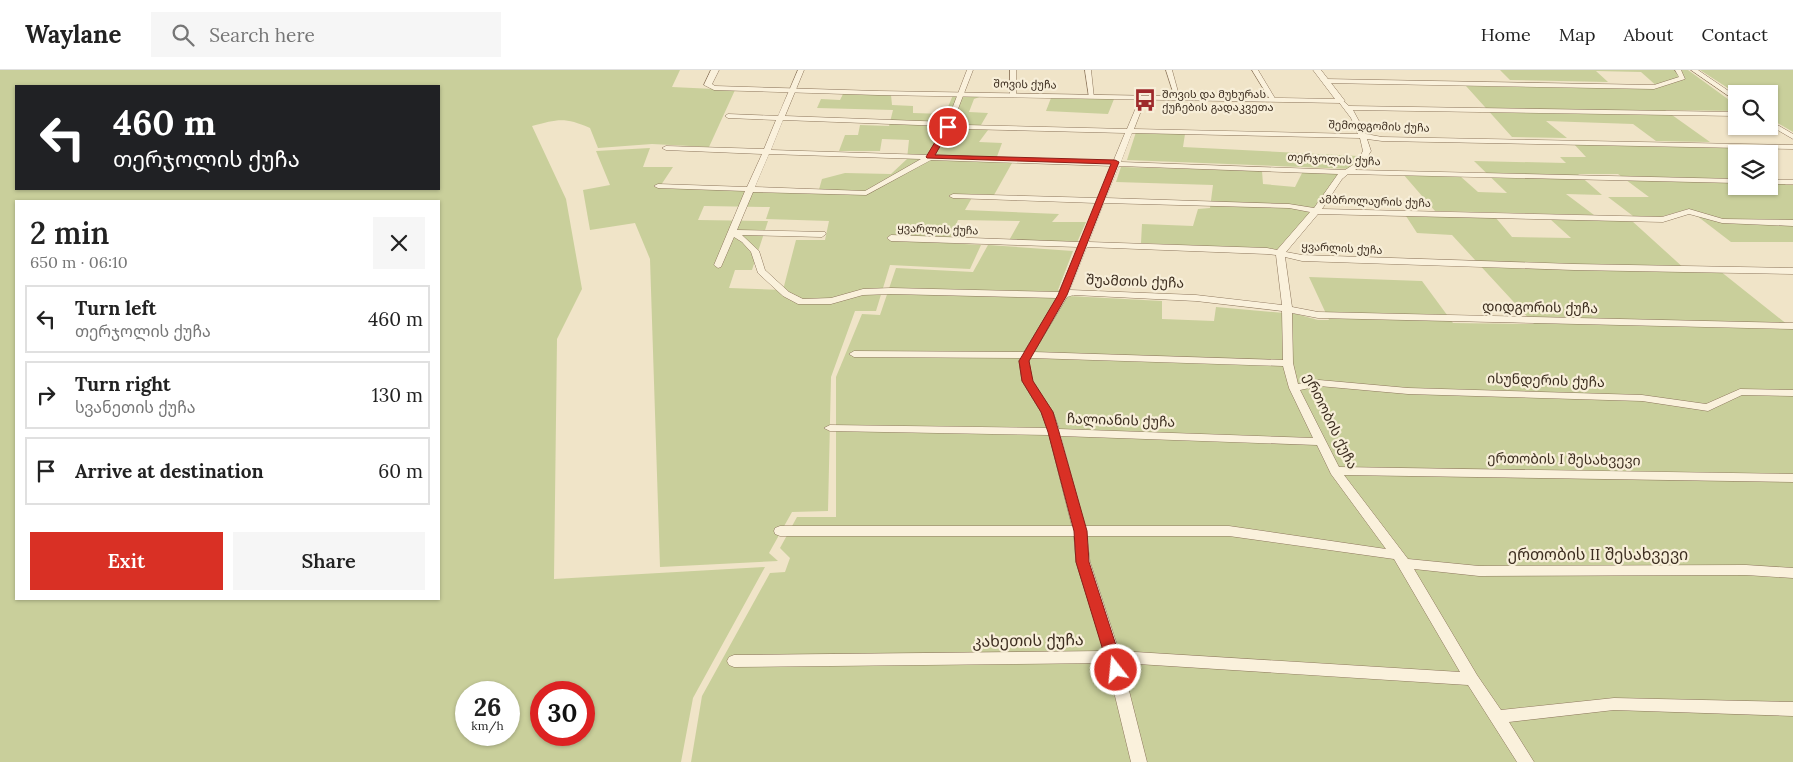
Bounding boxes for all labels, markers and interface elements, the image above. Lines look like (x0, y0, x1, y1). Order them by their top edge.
search box (151, 12, 501, 57)
text: Waylane (25, 19, 121, 50)
icon: search (169, 21, 197, 49)
text: Search here (209, 23, 315, 47)
text: Home (1481, 23, 1531, 46)
text: Map (1559, 23, 1595, 46)
text: About (1623, 23, 1673, 46)
text: Contact (1701, 23, 1768, 46)
street label: შოვის ქუჩა (993, 76, 1057, 92)
map controls (1728, 85, 1778, 195)
button: search (1728, 85, 1778, 135)
bus stop icon: შოვის და მუხურას ქუჩების გადაკვეთა (1132, 87, 1158, 113)
place label: შოვის და მუხურას ქუჩების გადაკვეთა (1162, 87, 1274, 114)
text: 460 m (113, 100, 216, 145)
icon: left (30, 105, 95, 170)
pin (927, 106, 969, 148)
icon: arrive (934, 113, 962, 141)
street label: შემოდგომის ქუჩა (1328, 117, 1430, 135)
text: თერჯოლის ქუჩა (113, 145, 300, 173)
button: layers (1728, 145, 1778, 195)
street label: თერჯოლის ქუჩა (1287, 150, 1381, 168)
street label: ამბროლაურის ქუჩა (1319, 192, 1431, 210)
text: 2 min (30, 214, 109, 252)
button: close (373, 217, 425, 269)
street label: ყვარლის ქუჩა (897, 221, 979, 237)
street label: ყვარლის ქუჩა (1301, 239, 1383, 257)
text: 650 m · 06:10 (30, 252, 128, 272)
street label: შუამთის ქუჩა (1086, 270, 1184, 292)
text: Turn left (75, 296, 156, 320)
street label: დიდგორის ქუჩა (1482, 297, 1598, 317)
icon: left (32, 305, 60, 333)
text: 460 m (368, 307, 423, 331)
text: თერჯოლის ქუჩა (75, 321, 211, 341)
street label: ისუნდერის ქუჩა (1487, 369, 1605, 391)
street label: ერთობის ქუჩა (1300, 370, 1362, 472)
text: Turn right (75, 372, 171, 396)
icon: right (32, 381, 60, 409)
text: 130 m (372, 383, 423, 407)
text: სვანეთის ქუჩა (75, 397, 196, 417)
street label: ჩალიანის ქუჩა (1067, 409, 1175, 431)
street label: ერთობის I შესახვევი (1487, 449, 1641, 469)
icon: arrive (32, 457, 60, 485)
text: Arrive at destination (75, 459, 264, 483)
text: 60 m (378, 459, 423, 483)
button: Exit (30, 532, 223, 590)
button: Share (233, 532, 425, 590)
street label: ერთობის II შესახვევი (1508, 544, 1688, 564)
street label: კახეთის ქუჩა (972, 629, 1084, 651)
position arrow (1089, 643, 1141, 695)
speed limit sign: 30 (530, 681, 595, 746)
text: 26 (474, 691, 501, 723)
text: km/h (471, 718, 504, 733)

